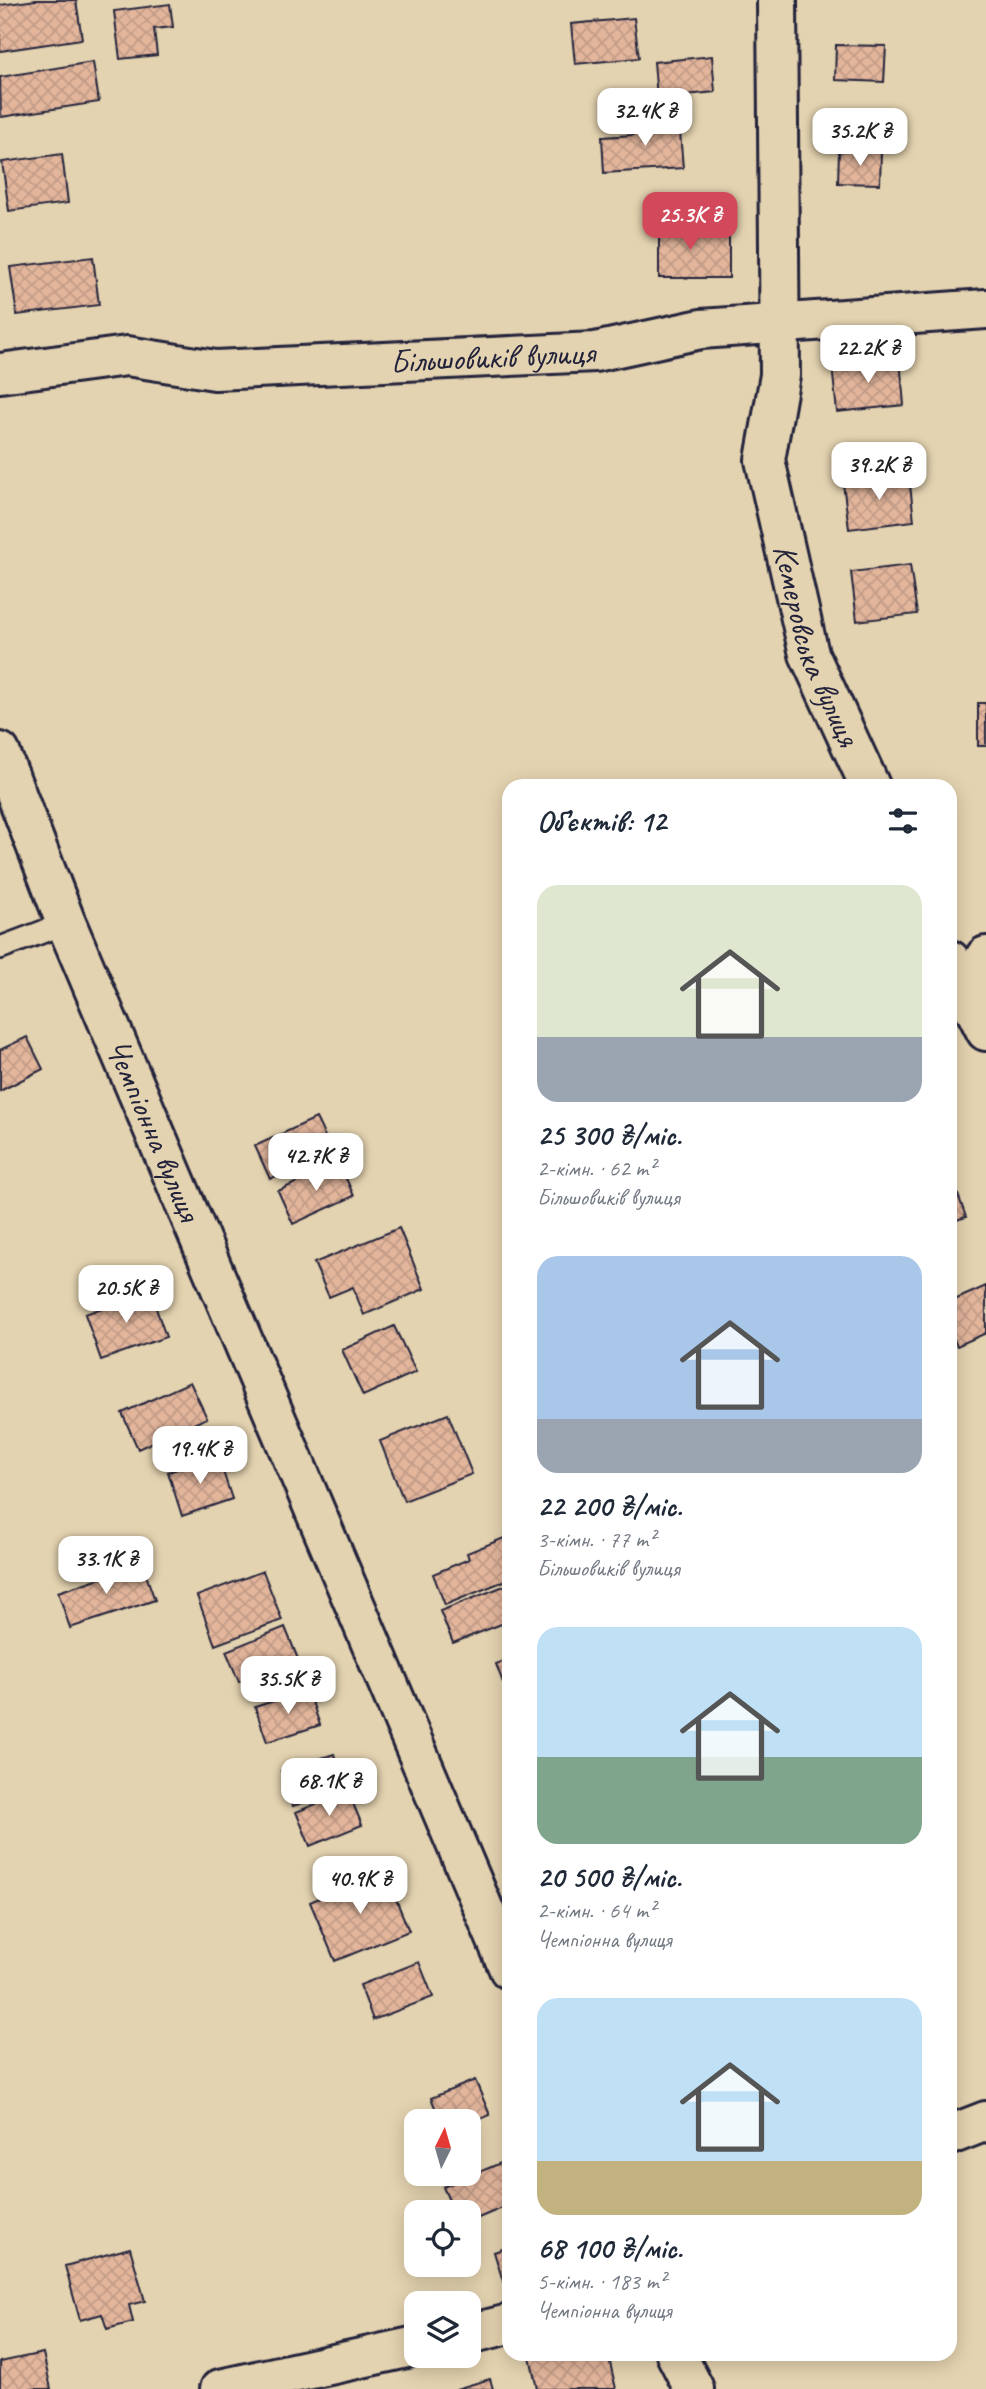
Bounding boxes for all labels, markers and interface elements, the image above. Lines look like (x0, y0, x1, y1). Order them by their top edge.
pin: 32.4K ₴ (580, 88, 710, 148)
text: 32.4K ₴ (613, 96, 677, 125)
pin: 35.2K ₴ (795, 108, 925, 168)
text: 35.2K ₴ (828, 116, 892, 145)
pin: 25.3K ₴ (625, 192, 755, 252)
text: 25.3K ₴ (658, 200, 722, 229)
pin: 22.2K ₴ (803, 326, 933, 385)
street label: Більшовиків вулиця (389, 331, 598, 383)
text: 22.2K ₴ (836, 333, 900, 362)
pin: 39.2K ₴ (814, 442, 944, 502)
text: 39.2K ₴ (847, 450, 911, 479)
street label: Кемеровська вулиця (764, 540, 870, 754)
text: Об’єктів: 12 (537, 802, 666, 840)
icon: filters (884, 802, 922, 840)
icon: home (667, 931, 793, 1057)
street label: Чемпіонна вулиця (97, 1033, 212, 1229)
text: 25 300 ₴/міс. (537, 1116, 681, 1154)
pin: 42.7K ₴ (251, 1134, 381, 1193)
text: 42.7K ₴ (284, 1141, 348, 1170)
text: 2-кімн. · 62 m² (537, 1154, 655, 1183)
text: Більшовиків вулиця (537, 1183, 680, 1212)
pin: 20.5K ₴ (61, 1266, 191, 1325)
text: 20.5K ₴ (94, 1273, 158, 1302)
icon: home (667, 1302, 793, 1428)
pin: 19.4K ₴ (135, 1426, 265, 1486)
text: 19.4K ₴ (168, 1434, 232, 1463)
text: 22 200 ₴/міс. (537, 1487, 682, 1525)
text: 3-кімн. · 77 m² (537, 1525, 655, 1554)
pin: 33.1K ₴ (41, 1536, 171, 1596)
text: 33.1K ₴ (74, 1544, 138, 1573)
text: Більшовиків вулиця (537, 1554, 680, 1583)
pin: 35.5K ₴ (223, 1656, 353, 1716)
text: 35.5K ₴ (257, 1664, 319, 1693)
icon: home (667, 1673, 793, 1799)
pin: 68.1K ₴ (264, 1758, 394, 1818)
text: 68.1K ₴ (297, 1766, 361, 1795)
pin: 40.9K ₴ (295, 1856, 425, 1916)
text: 20 500 ₴/міс. (537, 1858, 681, 1896)
text: 40.9K ₴ (328, 1864, 392, 1893)
text: 2-кімн. · 64 m² (537, 1896, 655, 1925)
text: Чемпіонна вулиця (537, 1925, 671, 1954)
icon: home (667, 2044, 793, 2170)
north arrow (404, 2109, 481, 2186)
map controls (404, 2109, 481, 2368)
button: locate (404, 2200, 481, 2277)
text: 68 100 ₴/міс. (537, 2229, 682, 2267)
text: 5-кімн. · 183 m² (537, 2267, 666, 2296)
button: layers (404, 2291, 481, 2368)
text: Чемпіонна вулиця (537, 2296, 671, 2325)

